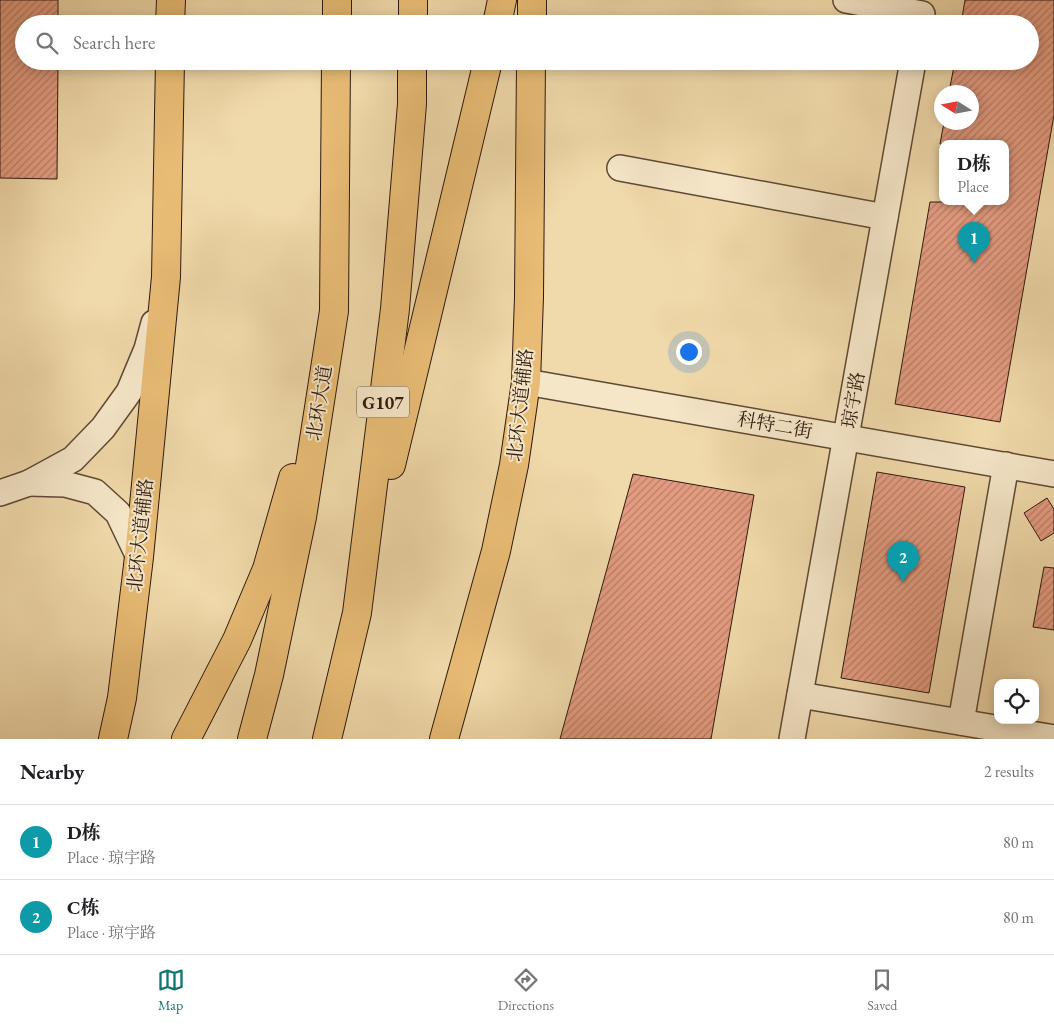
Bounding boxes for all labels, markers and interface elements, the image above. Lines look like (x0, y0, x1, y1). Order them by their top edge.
search box (15, 15, 1039, 70)
icon: search (33, 29, 61, 57)
text: Search here (73, 30, 155, 55)
north arrow (934, 85, 979, 130)
popup (939, 140, 1009, 205)
text: D栋 (957, 151, 991, 176)
text: Place (957, 176, 989, 197)
pin: 1 (958, 222, 990, 263)
your location (676, 339, 702, 365)
street label: 北环大道辅路 (502, 347, 538, 463)
street label: 北环大道 (301, 364, 337, 442)
street label: 琼宇路 (836, 370, 870, 430)
road number: G107 (357, 387, 409, 418)
street label: 科特二街 (735, 406, 815, 444)
street label: 北环大道辅路 (122, 477, 158, 593)
pin: 2 (887, 541, 919, 582)
map controls (994, 679, 1039, 724)
button: locate (994, 679, 1039, 724)
text: Nearby (20, 758, 84, 785)
text: 2 results (984, 761, 1034, 782)
text: D栋 (67, 820, 101, 845)
text: 1 (32, 832, 40, 853)
text: 80 m (1003, 832, 1034, 853)
text: Place · 琼宇路 (67, 847, 156, 868)
text: C栋 (67, 895, 99, 920)
text: 2 (32, 907, 40, 928)
text: 80 m (1003, 907, 1034, 928)
text: Place · 琼宇路 (67, 922, 156, 943)
tab: Map (157, 966, 185, 1014)
tab: Directions (498, 966, 554, 1014)
tab: Saved (867, 966, 897, 1014)

